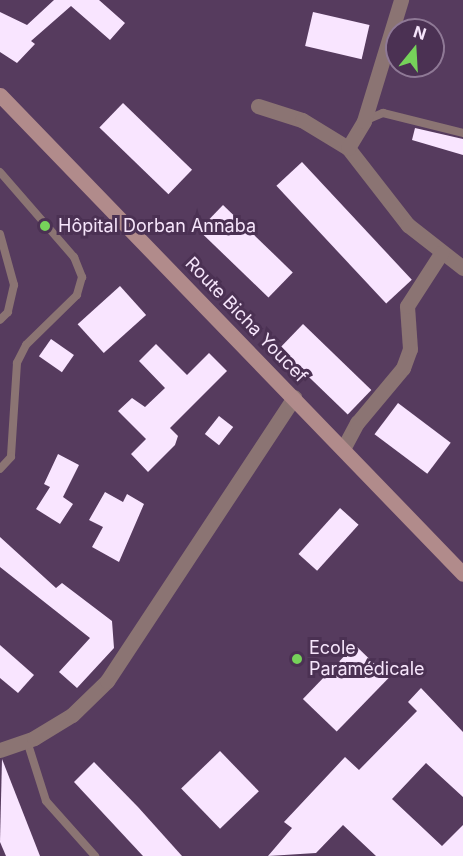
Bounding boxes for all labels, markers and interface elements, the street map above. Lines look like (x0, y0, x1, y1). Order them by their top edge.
north arrow (385, 18, 445, 78)
text: N (411, 21, 429, 44)
place label: Hôpital Dorban Annaba (58, 215, 256, 237)
marker: Hôpital Dorban Annaba (36, 217, 54, 235)
street label: Route Bicha Youcef (181, 253, 311, 387)
place label: Ecole Paramédicale (309, 638, 425, 680)
marker: Ecole Paramédicale (290, 652, 304, 666)

